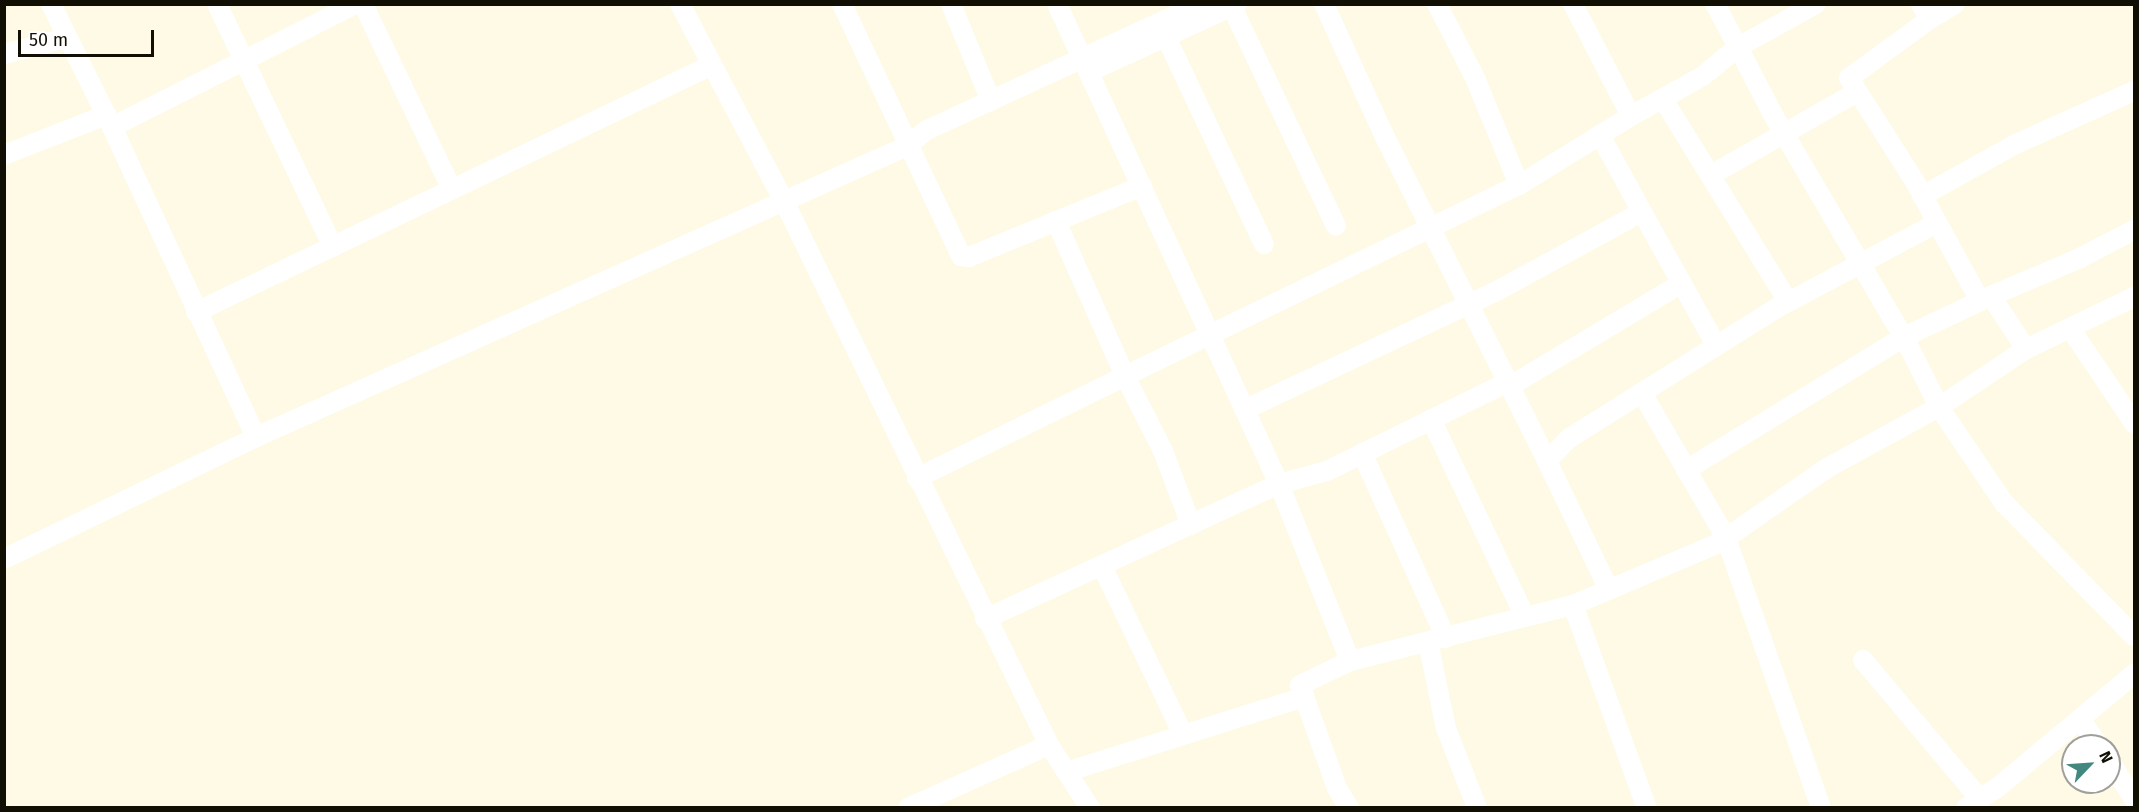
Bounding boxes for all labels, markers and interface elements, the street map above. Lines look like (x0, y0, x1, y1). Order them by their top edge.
scale bar (21, 18, 158, 56)
text: 50 m (29, 29, 68, 51)
north arrow (2061, 734, 2121, 794)
text: N (2095, 748, 2117, 766)

